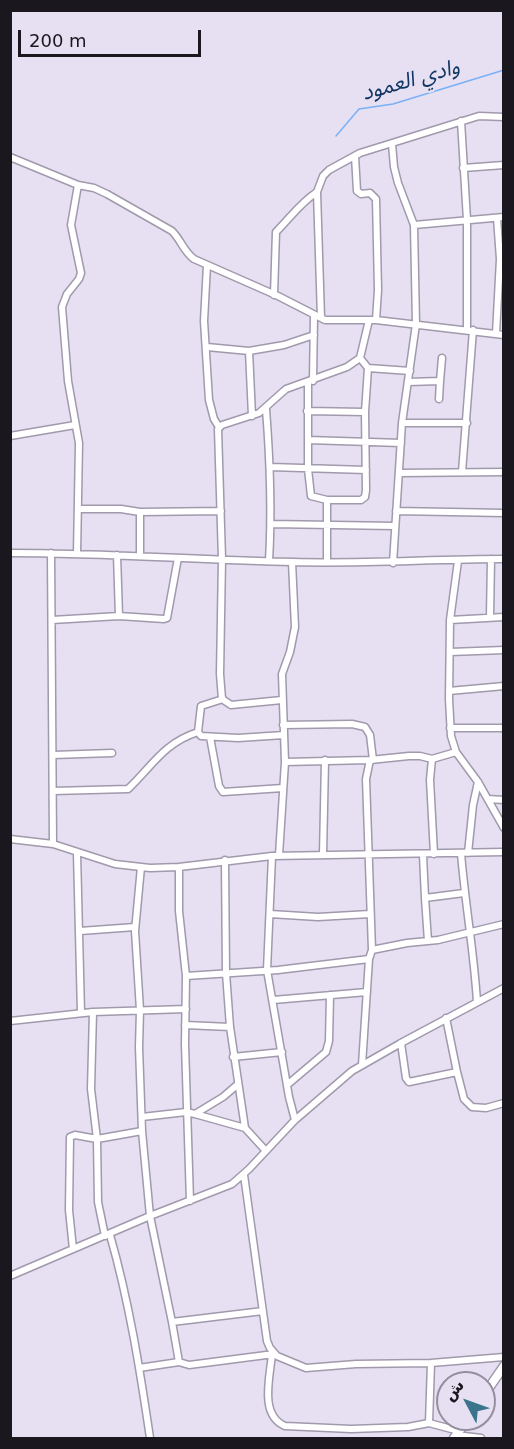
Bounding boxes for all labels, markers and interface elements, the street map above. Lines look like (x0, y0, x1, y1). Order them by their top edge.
scale bar (21, 18, 204, 56)
text: 200 m (29, 30, 87, 51)
water label: وادي العمود (359, 55, 463, 107)
north arrow (436, 1371, 496, 1431)
text: ش (439, 1376, 468, 1405)

